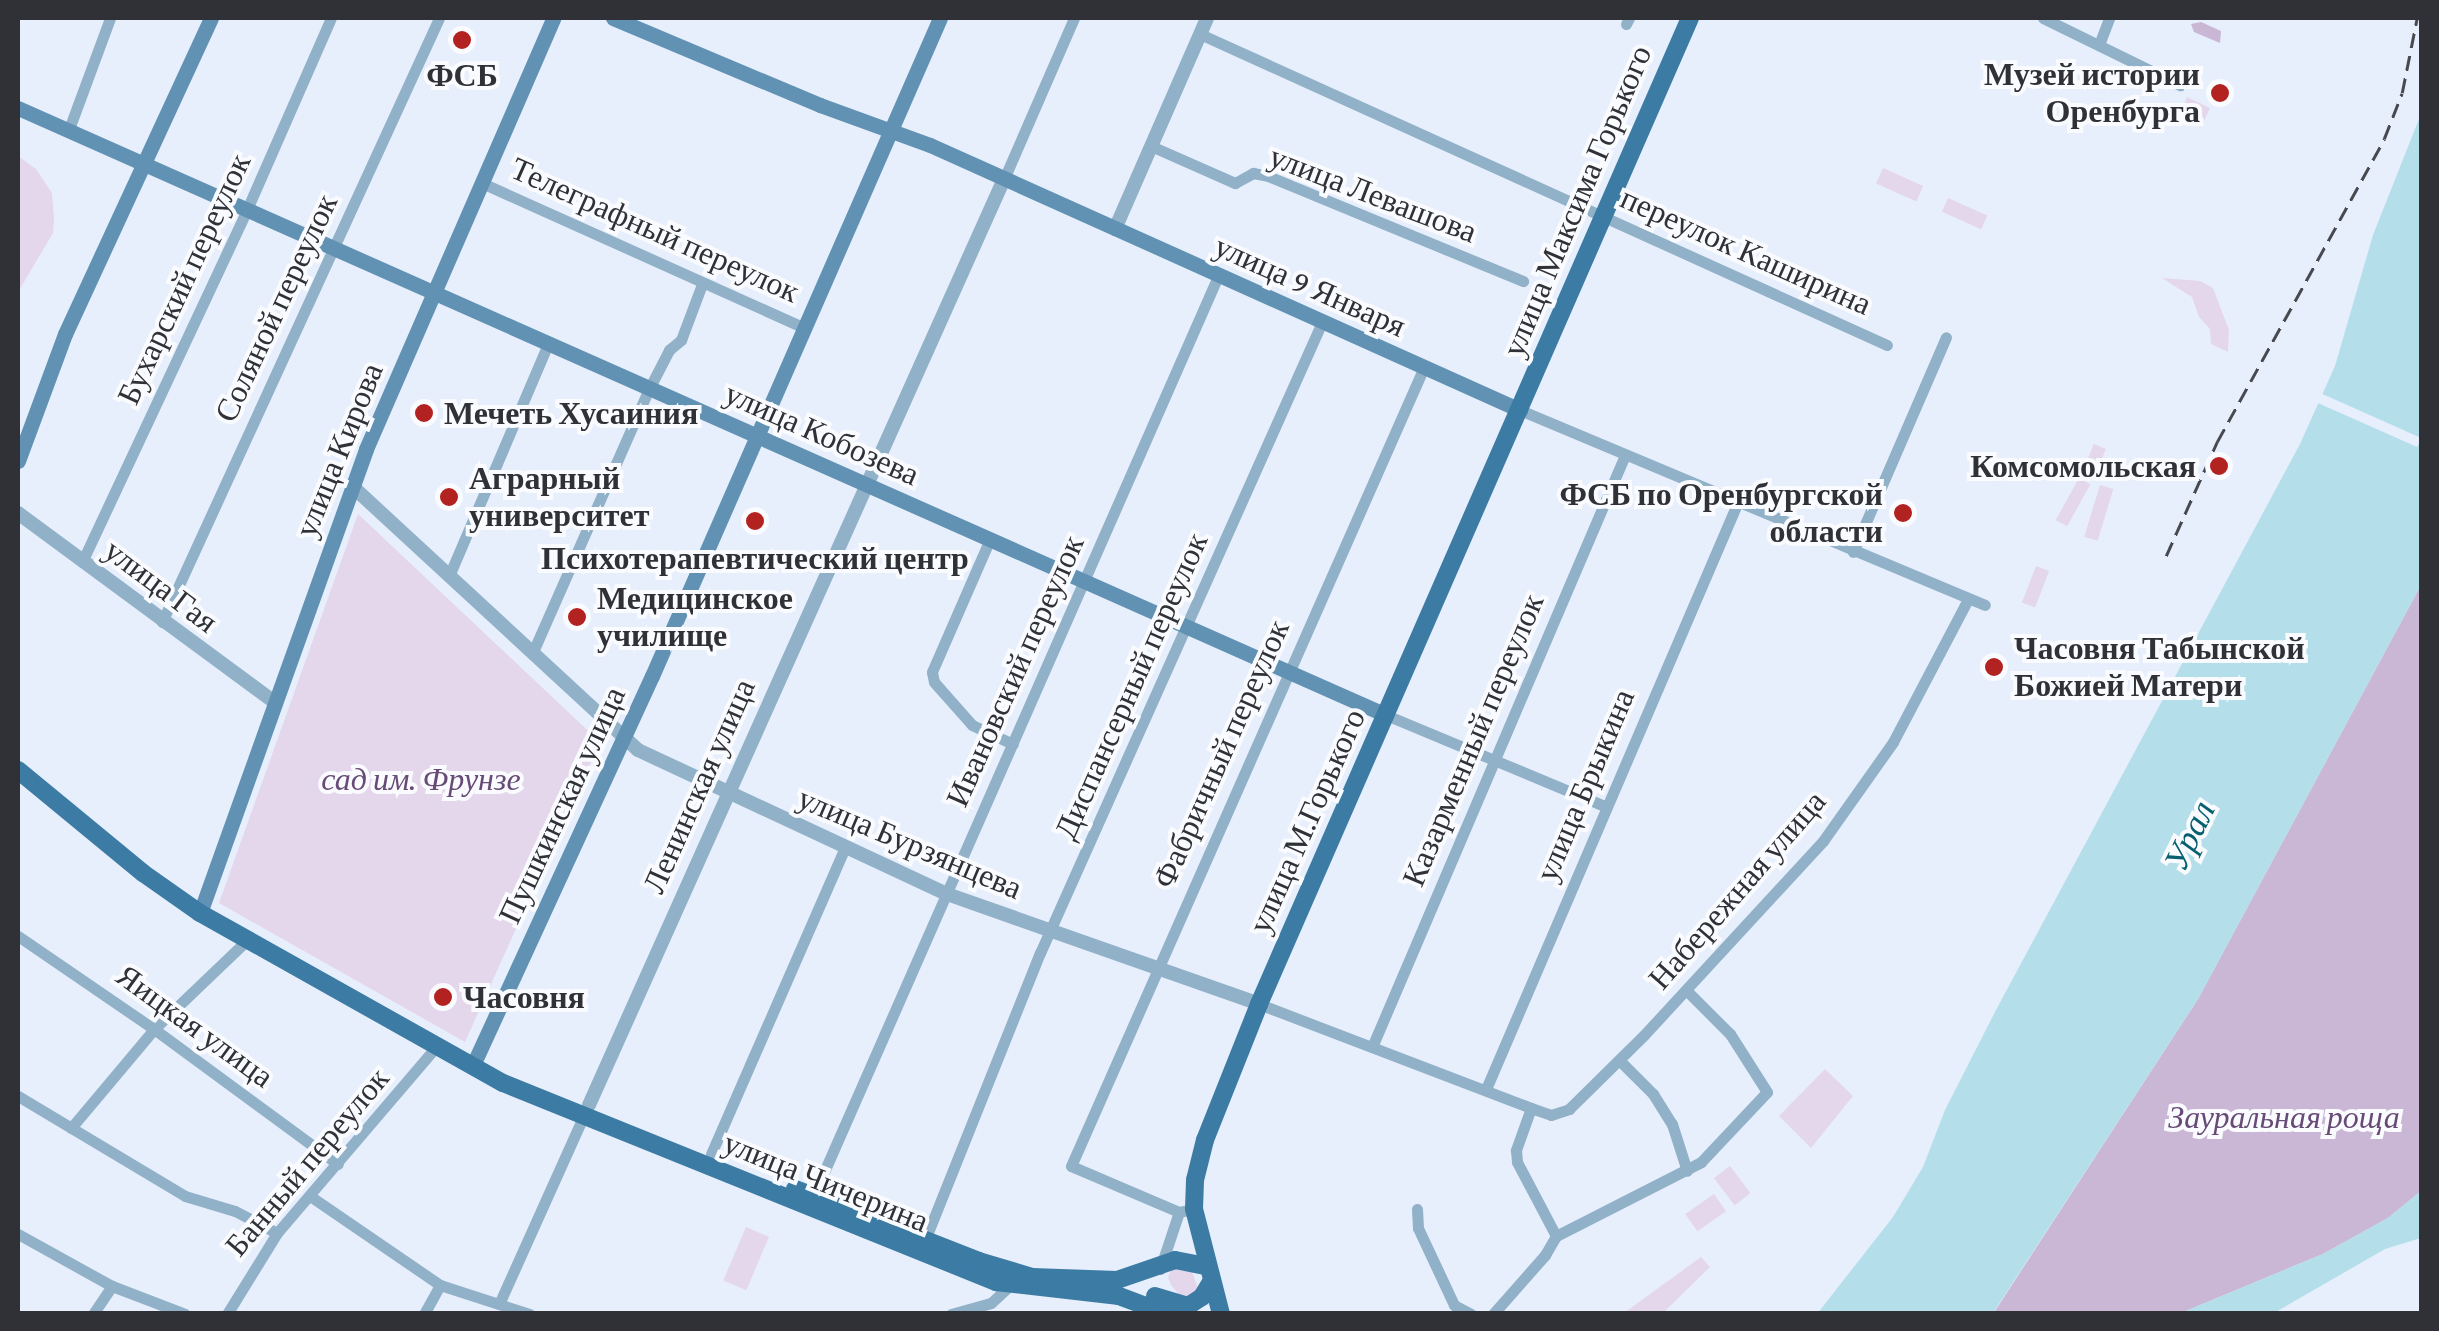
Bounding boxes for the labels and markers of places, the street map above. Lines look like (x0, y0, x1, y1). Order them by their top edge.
marker: ФСБ (451, 29, 473, 51)
place label: ФСБ (426, 56, 498, 94)
place label: Музей истории Оренбурга (1984, 56, 2200, 131)
marker: Музей истории Оренбурга (2209, 82, 2231, 104)
place label: Мечеть Хусаиния (444, 394, 698, 432)
marker: Мечеть Хусаиния (413, 402, 435, 424)
place label: Комсомольская (1970, 447, 2196, 485)
marker: Комсомольская (2206, 453, 2232, 479)
place label: Аграрный университет (469, 460, 649, 535)
place label: ФСБ по Оренбургской области (1559, 476, 1883, 551)
marker: Аграрный университет (438, 486, 460, 508)
marker: ФСБ по Оренбургской области (1892, 502, 1914, 524)
marker: Психотерапевтический центр (742, 508, 768, 534)
place label: Психотерапевтический центр (541, 539, 969, 577)
place label: Медицинское училище (597, 580, 793, 655)
marker: Медицинское училище (566, 606, 588, 628)
place label: Часовня Табынской Божией Матери (2014, 630, 2305, 705)
marker: Часовня Табынской Божией Матери (1983, 656, 2005, 678)
place label: Часовня (463, 978, 585, 1016)
marker: Часовня (432, 986, 454, 1008)

